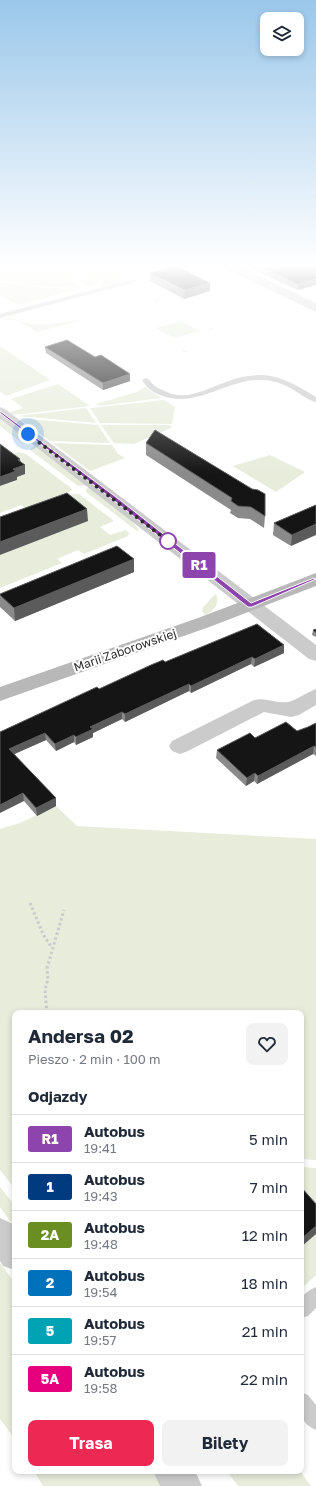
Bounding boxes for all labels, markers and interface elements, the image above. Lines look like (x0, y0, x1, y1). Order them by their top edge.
map controls (260, 12, 304, 56)
button: layers (260, 12, 304, 56)
your location (18, 424, 38, 444)
unlabelled marker (159, 532, 177, 550)
line badge: R1 (181, 552, 217, 578)
text: R1 (191, 556, 207, 573)
street label: Marii Zaborowskiej (72, 625, 178, 675)
button: heart (246, 1023, 288, 1065)
text: Andersa 02 (28, 1024, 134, 1047)
text: Pieszo · 2 min · 100 m (28, 1051, 161, 1067)
text: Odjazdy (28, 1087, 87, 1105)
text: Autobus (84, 1122, 145, 1140)
text: R1 (42, 1130, 58, 1147)
text: 5 min (249, 1130, 288, 1148)
text: 19:41 (84, 1140, 116, 1156)
text: Autobus (84, 1170, 145, 1188)
text: 1 (46, 1178, 54, 1195)
text: 7 min (250, 1178, 288, 1196)
text: 19:43 (84, 1188, 118, 1204)
text: Autobus (84, 1218, 145, 1236)
text: 2A (41, 1226, 59, 1243)
text: 12 min (242, 1226, 288, 1244)
text: 19:48 (84, 1236, 118, 1252)
text: Autobus (84, 1266, 145, 1284)
text: 2 (46, 1274, 54, 1291)
text: 18 min (241, 1274, 288, 1292)
text: 19:54 (84, 1284, 118, 1300)
text: Autobus (84, 1314, 145, 1332)
text: 5 (46, 1322, 54, 1339)
text: 21 min (242, 1322, 288, 1340)
text: 19:57 (84, 1332, 117, 1348)
text: Autobus (84, 1362, 145, 1380)
text: 5A (41, 1370, 59, 1387)
text: 22 min (240, 1370, 288, 1388)
text: 19:58 (84, 1380, 118, 1396)
button: Trasa (28, 1420, 154, 1466)
button: Bilety (162, 1420, 288, 1466)

